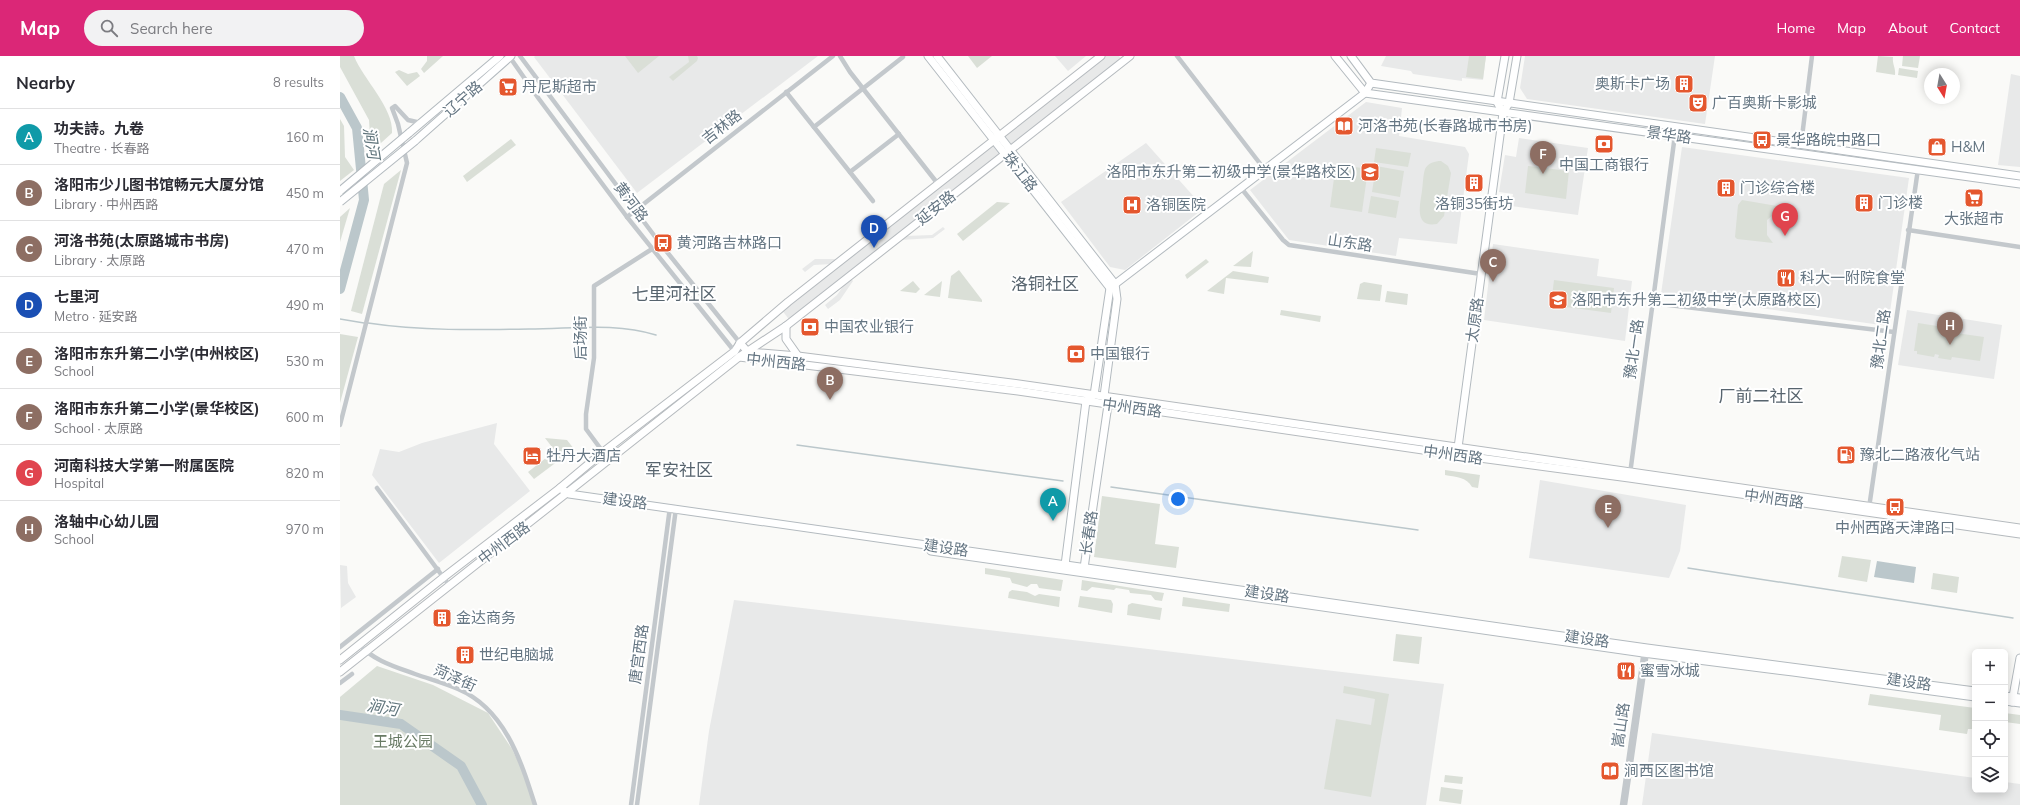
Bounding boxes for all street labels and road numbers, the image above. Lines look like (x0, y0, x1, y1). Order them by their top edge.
street label: 辽宁路 (439, 77, 486, 121)
street label: 吉林路 (698, 105, 745, 148)
street label: 景华路 (1645, 122, 1693, 147)
street label: 珠江路 (999, 148, 1042, 195)
street label: 黄河路 (610, 178, 653, 225)
street label: 延安路 (912, 186, 959, 229)
street label: 山东路 (1326, 230, 1374, 255)
street label: 太原路 (1462, 296, 1487, 344)
street label: 豫北二路 (1867, 308, 1894, 370)
street label: 后场街 (571, 315, 590, 361)
street label: 豫北一路 (1620, 318, 1647, 380)
street label: 中州西路 (745, 349, 807, 374)
street label: 中州西路 (1101, 394, 1163, 421)
street label: 中州西路 (1422, 441, 1484, 468)
street label: 中州西路 (1743, 485, 1805, 512)
street label: 建设路 (602, 488, 649, 513)
street label: 长春路 (1076, 509, 1101, 557)
street label: 中州西路 (474, 517, 533, 568)
street label: 建设路 (922, 535, 970, 560)
street label: 建设路 (1243, 581, 1291, 606)
street label: 唐宫西路 (625, 623, 652, 685)
street label: 建设路 (1563, 626, 1611, 651)
street label: 菏泽街 (431, 660, 480, 695)
street label: 建设路 (1885, 669, 1933, 694)
street label: 嵩山路 (1608, 701, 1633, 749)

